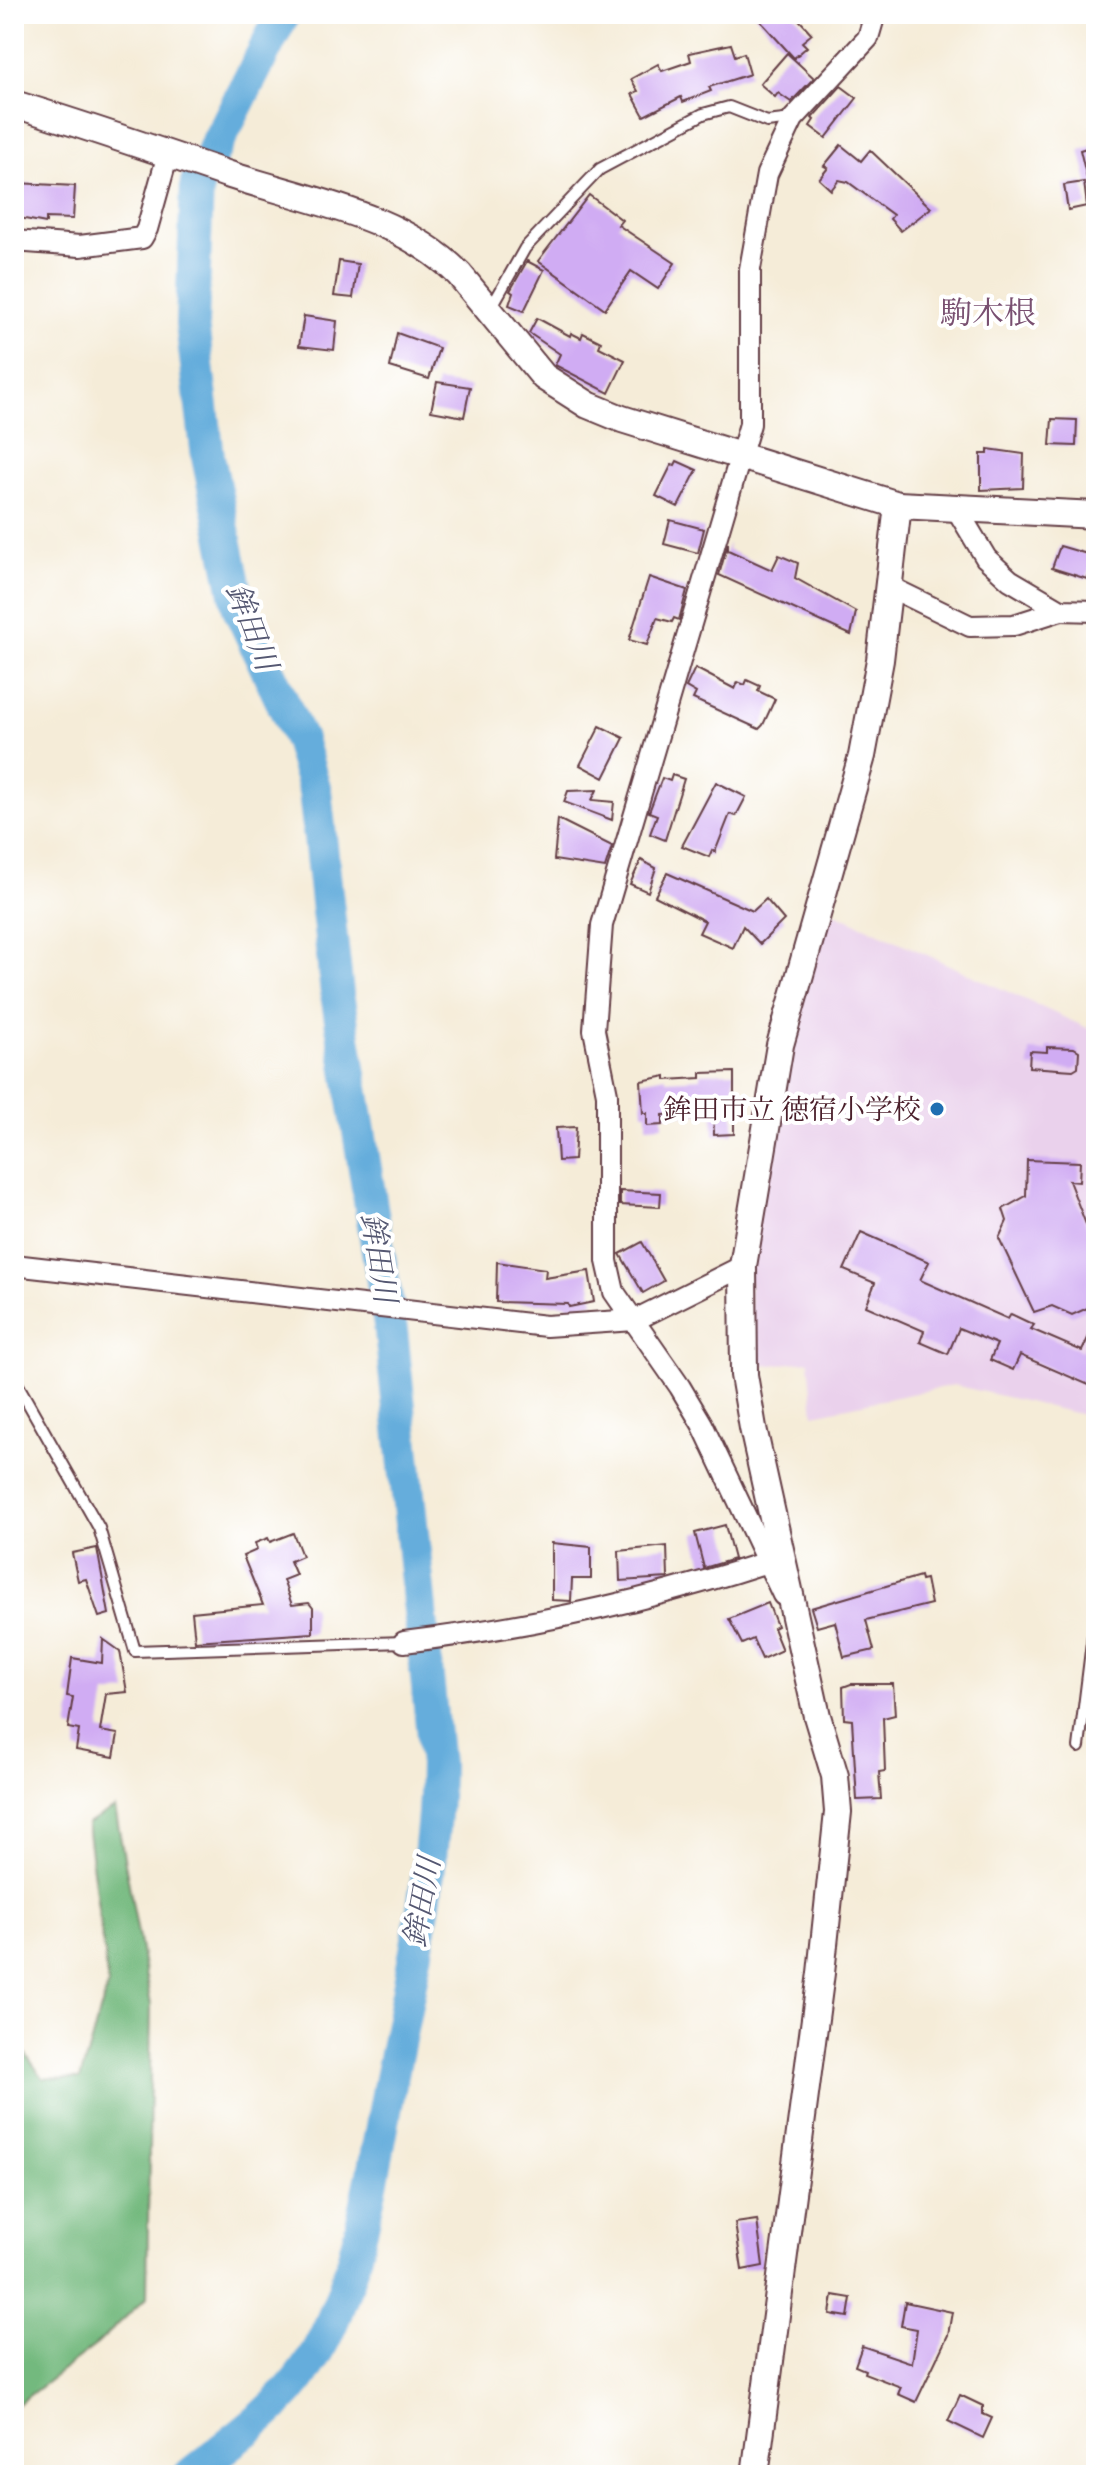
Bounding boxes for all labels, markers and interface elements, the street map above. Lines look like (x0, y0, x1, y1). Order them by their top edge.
district label: 駒木根 (940, 294, 1036, 334)
water label: 鉾田川 (217, 579, 286, 679)
place label: 鉾田市立 徳宿小学校 (663, 1093, 921, 1128)
marker: 鉾田市立 徳宿小学校 (928, 1100, 946, 1118)
water label: 鉾田川 (352, 1211, 404, 1309)
water label: 鉾田川 (396, 1852, 450, 1950)

